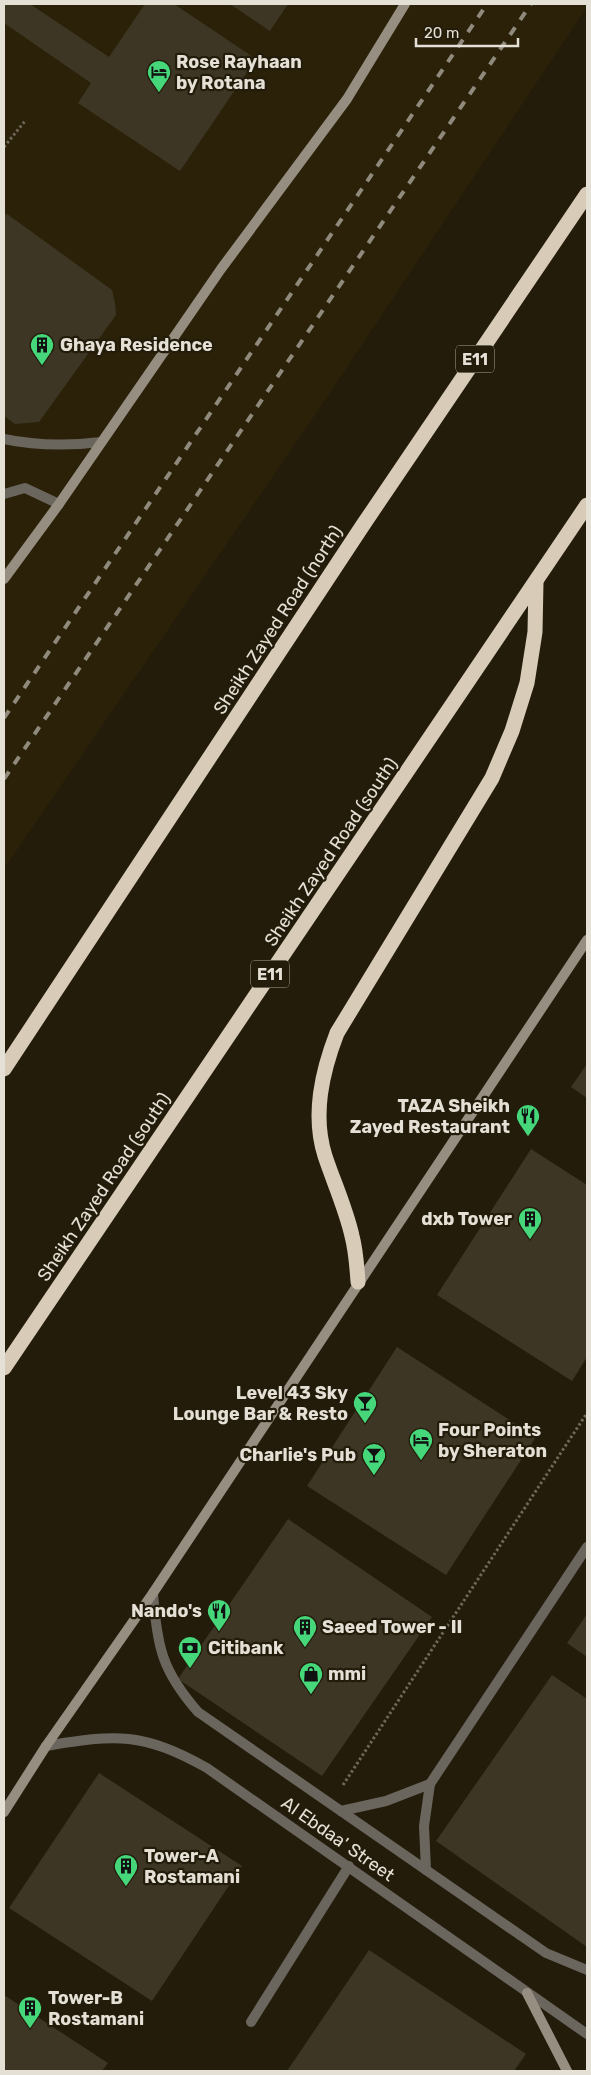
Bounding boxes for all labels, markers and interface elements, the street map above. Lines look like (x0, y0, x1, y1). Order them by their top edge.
scale bar (416, 15, 518, 47)
text: 20 m (424, 24, 459, 42)
place label: Rose Rayhaan by Rotana (176, 51, 302, 94)
hotel icon: Rose Rayhaan by Rotana (146, 59, 172, 93)
building icon: Ghaya Residence (29, 332, 55, 366)
place label: Ghaya Residence (60, 334, 213, 356)
road number: E11 (456, 346, 494, 372)
street label: Sheikh Zayed Road (north) (209, 521, 347, 719)
street label: Sheikh Zayed Road (south) (260, 753, 402, 951)
road number: E11 (251, 961, 289, 988)
street label: Sheikh Zayed Road (south) (33, 1088, 175, 1286)
place label: TAZA Sheikh Zayed Restaurant (350, 1095, 510, 1138)
restaurant icon: TAZA Sheikh Zayed Restaurant (515, 1103, 541, 1137)
building icon: dxb Tower (517, 1206, 543, 1240)
place label: dxb Tower (421, 1208, 512, 1230)
place label: Level 43 Sky Lounge Bar & Resto (173, 1382, 348, 1425)
bar icon: Level 43 Sky Lounge Bar & Resto (352, 1390, 378, 1424)
place label: Four Points by Sheraton (438, 1419, 547, 1462)
hotel icon: Four Points by Sheraton (408, 1427, 434, 1461)
bar icon: Charlie's Pub (361, 1442, 387, 1476)
place label: Charlie's Pub (239, 1444, 356, 1466)
restaurant icon: Nando's (206, 1598, 232, 1632)
place label: Nando's (131, 1600, 202, 1622)
building icon: Saeed Tower - II (292, 1614, 318, 1648)
place label: Saeed Tower - II (322, 1616, 462, 1638)
bank icon: Citibank (177, 1635, 203, 1669)
place label: Citibank (208, 1637, 284, 1659)
shop icon: mmi (298, 1661, 324, 1695)
place label: mmi (328, 1663, 366, 1685)
street label: Al Ebdaa' Street (277, 1792, 399, 1886)
place label: Tower-A Rostamani (144, 1845, 240, 1888)
building icon: Tower-A Rostamani (113, 1853, 139, 1887)
place label: Tower-B Rostamani (48, 1987, 144, 2030)
building icon: Tower-B Rostamani (17, 1995, 43, 2029)

